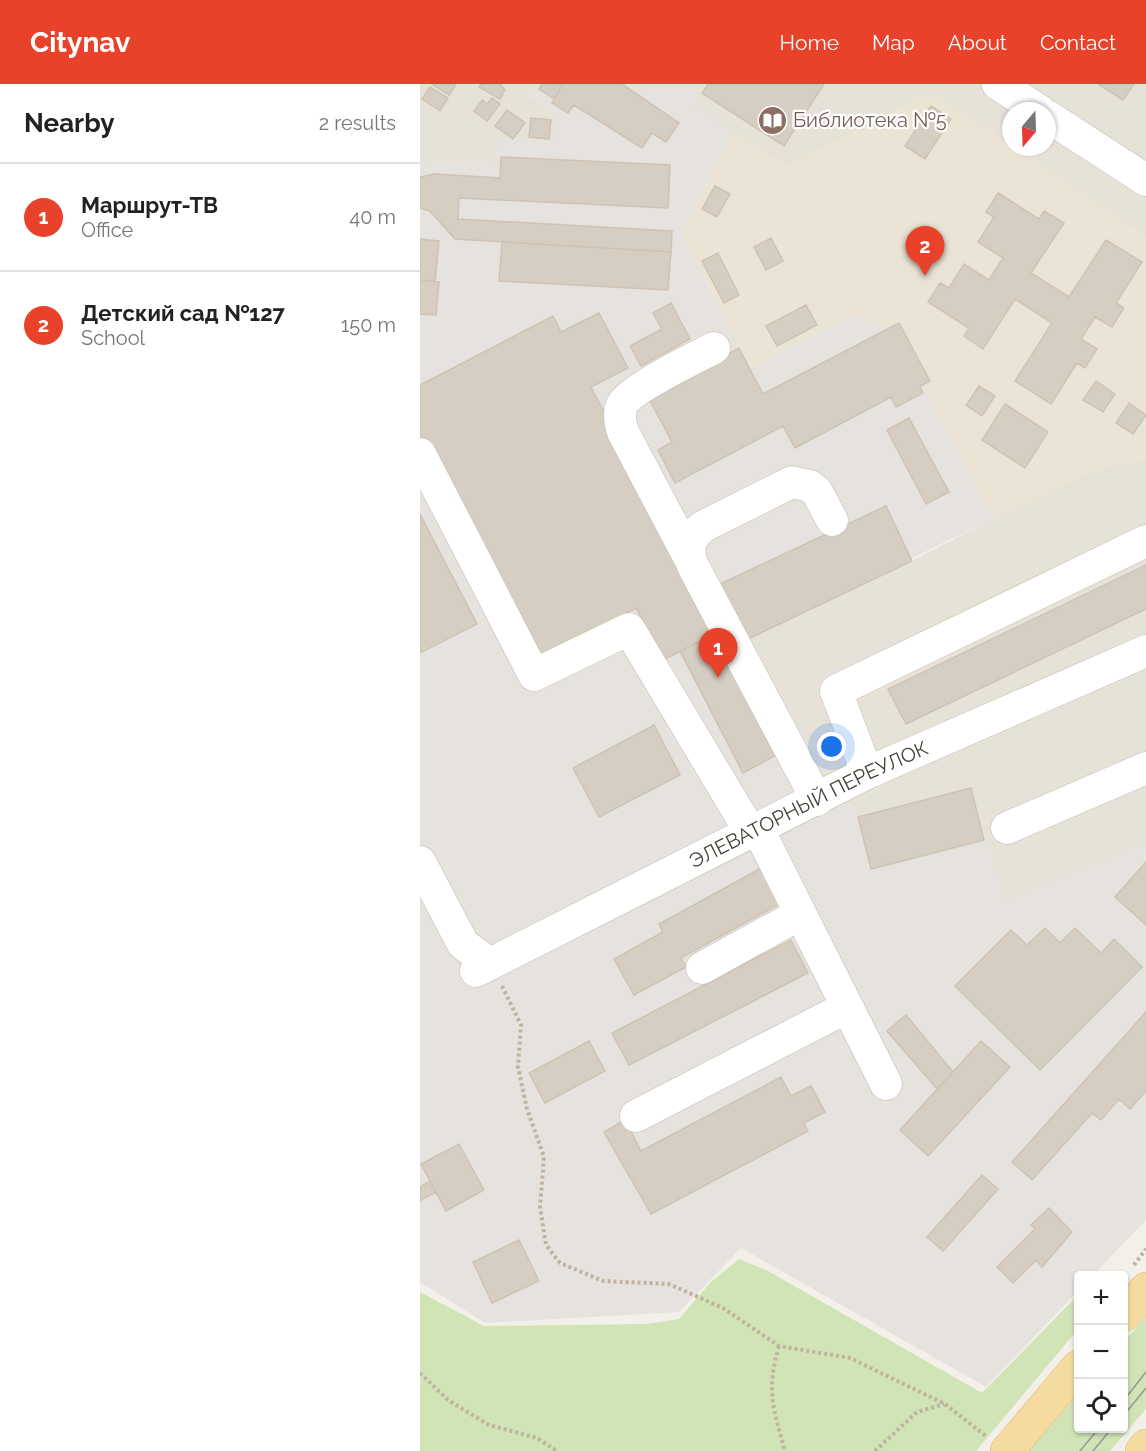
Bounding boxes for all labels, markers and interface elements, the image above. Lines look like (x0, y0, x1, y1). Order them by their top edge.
text: Citynav (30, 26, 130, 59)
text: Home (780, 30, 839, 55)
text: Map (872, 30, 915, 55)
text: About (948, 30, 1007, 55)
text: Contact (1040, 30, 1116, 55)
north arrow (1002, 102, 1056, 156)
library icon: Библиотека №5 (756, 104, 788, 136)
text: Nearby (24, 108, 114, 138)
place label: Библиотека №5 (793, 108, 947, 132)
text: 2 results (319, 111, 396, 135)
text: Маршрут-ТВ (81, 192, 218, 218)
text: 1 (39, 205, 48, 229)
text: 40 m (349, 205, 396, 229)
text: Office (81, 218, 133, 242)
pin: 2 (906, 226, 944, 276)
text: Детский сад №127 (81, 300, 285, 326)
text: 2 (38, 313, 49, 337)
text: 150 m (341, 313, 396, 337)
text: School (81, 326, 145, 350)
pin: 1 (698, 628, 738, 678)
your location (817, 732, 846, 761)
street label: ЭЛЕВАТОРНЫЙ ПЕРЕУЛОК (685, 736, 932, 873)
map controls (1074, 1271, 1128, 1433)
button: + (1074, 1271, 1128, 1325)
button: − (1074, 1325, 1128, 1379)
button: locate (1074, 1379, 1128, 1433)

